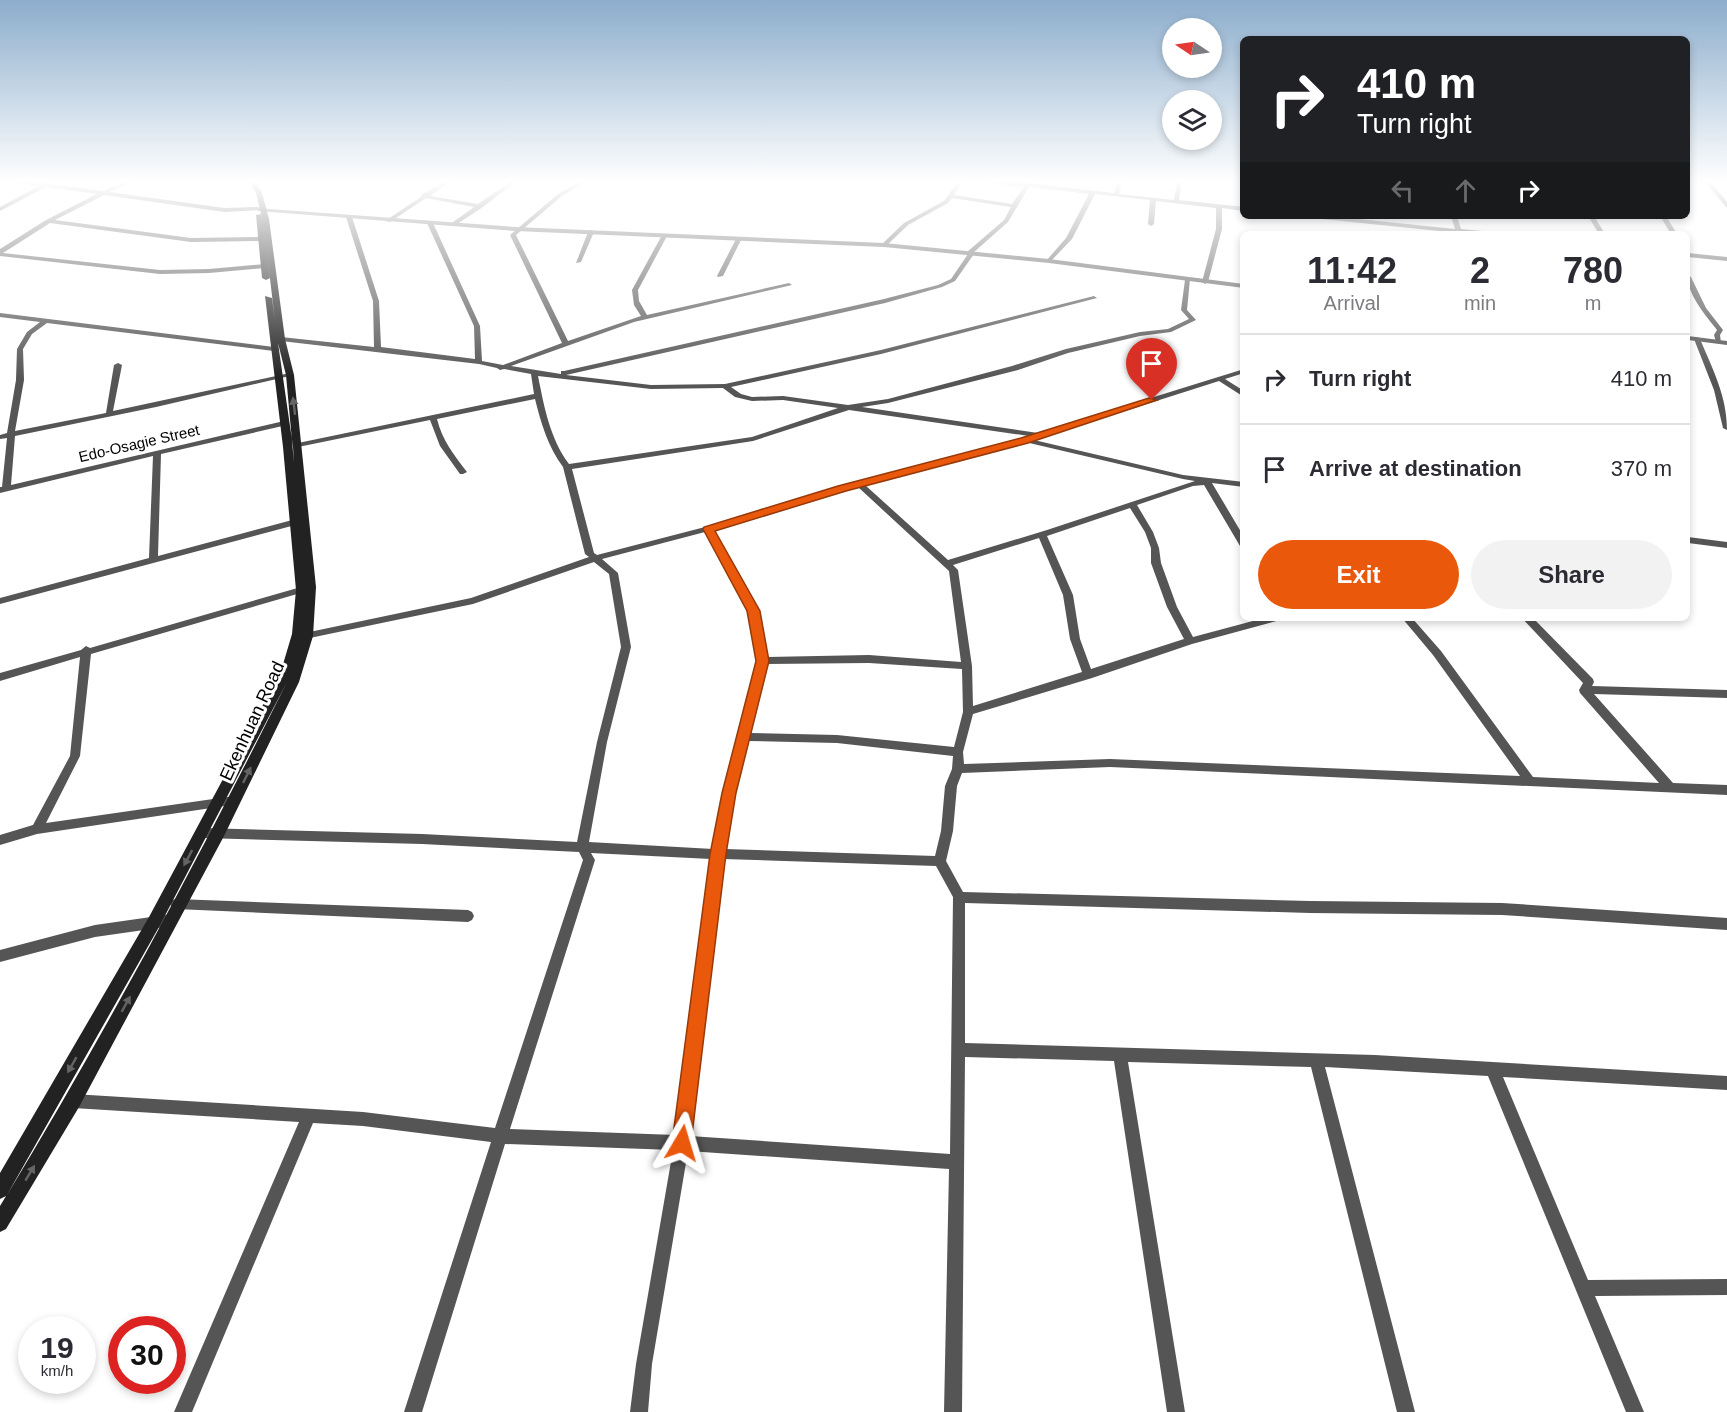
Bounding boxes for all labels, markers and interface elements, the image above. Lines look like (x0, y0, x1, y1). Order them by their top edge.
north arrow (1162, 18, 1222, 78)
map controls (1162, 18, 1222, 150)
icon: right (1258, 60, 1336, 138)
text: 410 m (1357, 60, 1476, 107)
button: layers (1162, 90, 1222, 150)
text: Turn right (1357, 109, 1472, 139)
icon: left (1386, 174, 1419, 207)
icon: ahead (1449, 174, 1482, 207)
icon: right (1512, 174, 1545, 207)
text: 11:42 (1307, 250, 1397, 291)
text: 2 (1470, 250, 1490, 291)
text: 780 (1563, 250, 1623, 291)
text: Arrival (1324, 292, 1380, 314)
text: min (1464, 292, 1496, 314)
text: m (1585, 292, 1601, 314)
pin (1126, 338, 1177, 400)
icon: arrive (1135, 347, 1168, 380)
icon: right (1258, 363, 1291, 396)
text: Turn right (1309, 366, 1411, 391)
text: 410 m (1611, 366, 1672, 391)
one-way arrow (289, 396, 299, 415)
street label: Edo-Osagie Street (77, 421, 202, 465)
icon: arrive (1258, 453, 1291, 486)
text: Arrive at destination (1309, 456, 1522, 481)
text: 370 m (1611, 456, 1672, 481)
button: Exit (1258, 540, 1459, 609)
button: Share (1471, 540, 1672, 609)
street label: Ekenhuan Road (216, 658, 288, 784)
one-way arrow (242, 767, 251, 784)
one-way arrow (183, 850, 193, 867)
one-way arrow (121, 995, 131, 1012)
one-way arrow (67, 1057, 77, 1074)
position arrow (650, 1111, 714, 1175)
one-way arrow (24, 1165, 35, 1181)
speed limit sign: 30 (108, 1316, 186, 1394)
text: 19 (40, 1331, 74, 1364)
text: km/h (41, 1362, 73, 1379)

